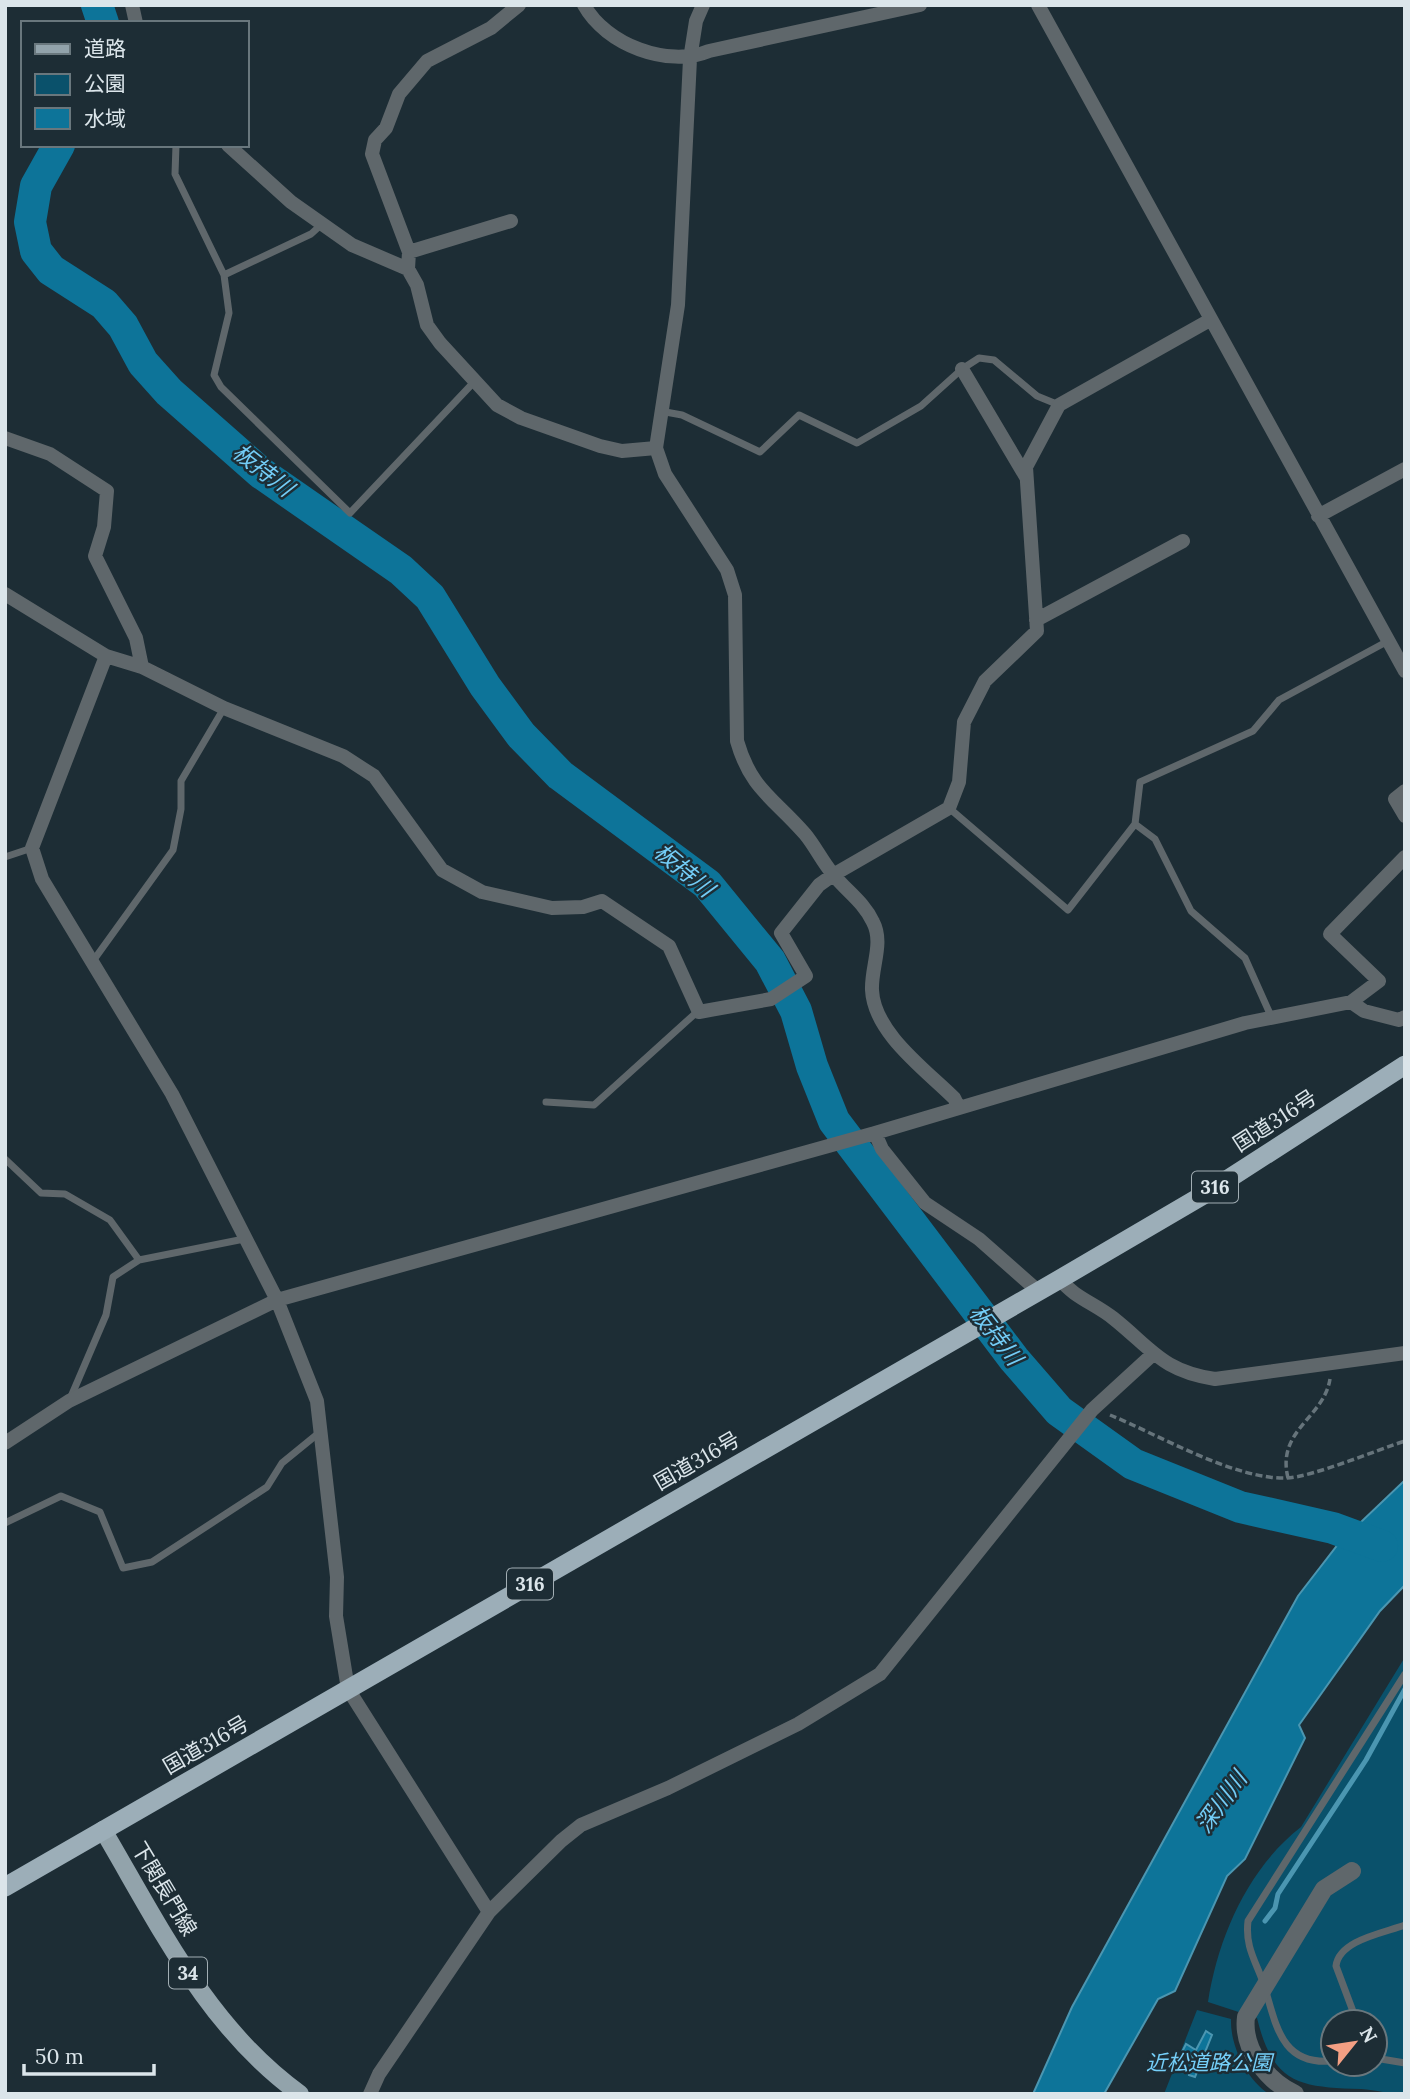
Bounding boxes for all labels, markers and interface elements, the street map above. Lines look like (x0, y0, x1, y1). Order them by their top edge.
legend (21, 21, 248, 147)
text: 道路 (84, 35, 126, 62)
text: 公園 (84, 70, 126, 97)
text: 水域 (84, 105, 126, 132)
water label: 板持川 (227, 437, 302, 504)
water label: 板持川 (649, 836, 722, 905)
street label: 国道316号 (1228, 1084, 1322, 1158)
road number: 316 (1192, 1172, 1238, 1203)
water label: 板持川 (964, 1299, 1031, 1373)
street label: 国道316号 (649, 1425, 744, 1496)
road number: 316 (507, 1568, 553, 1600)
street label: 国道316号 (158, 1709, 253, 1780)
water label: 深川川 (1189, 1763, 1254, 1838)
street label: 下関長門線 (126, 1837, 203, 1941)
road number: 34 (169, 1957, 207, 1988)
north arrow (1319, 2008, 1389, 2078)
text: N (1355, 2022, 1383, 2047)
scale bar (24, 2032, 154, 2076)
text: 50 m (35, 2043, 84, 2070)
park label: 近松道路公園 (1146, 2049, 1275, 2076)

